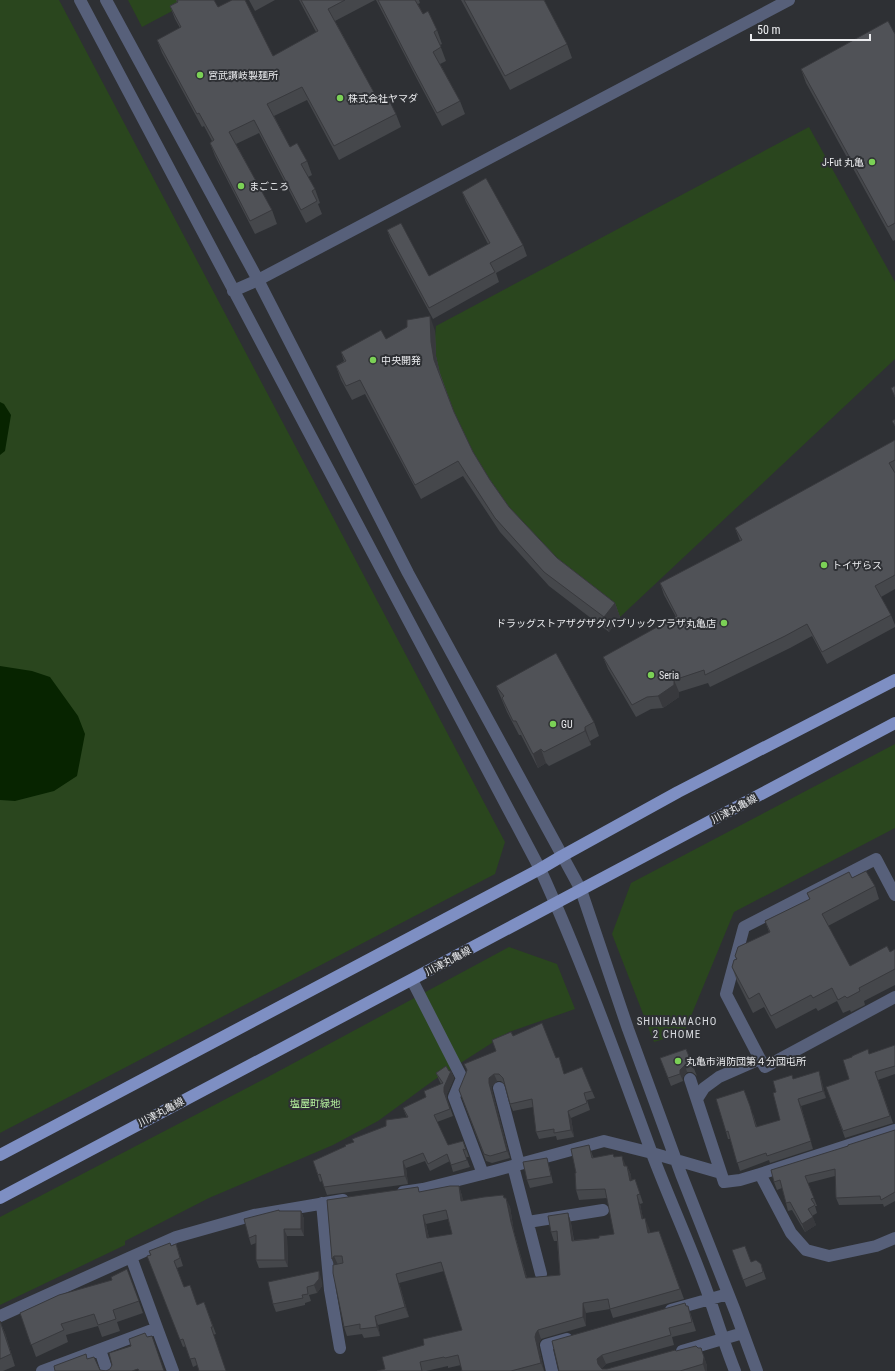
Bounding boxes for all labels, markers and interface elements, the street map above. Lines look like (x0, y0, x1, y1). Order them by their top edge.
scale bar (751, 16, 870, 42)
text: 50 m (757, 23, 781, 37)
marker: 宮武讃岐製麺所 (195, 70, 205, 80)
place label: 宮武讃岐製麺所 (208, 70, 278, 81)
marker: 株式会社ヤマダ (335, 93, 345, 103)
place label: 株式会社ヤマダ (348, 93, 418, 104)
place label: J-Fut 丸亀 (822, 157, 864, 168)
marker: J-Fut 丸亀 (867, 157, 877, 167)
marker: まごころ (236, 181, 246, 191)
place label: まごころ (249, 181, 289, 192)
marker: 中央開発 (368, 355, 378, 365)
place label: 中央開発 (381, 355, 421, 366)
marker: トイザらス (819, 560, 829, 570)
place label: トイザらス (832, 560, 882, 571)
place label: ドラッグストアザグザグパブリックプラザ丸亀店 (496, 618, 716, 629)
marker: ドラッグストアザグザグパブリックプラザ丸亀店 (719, 618, 729, 628)
marker: Seria (646, 670, 656, 680)
place label: Seria (659, 670, 679, 681)
marker: GU (548, 719, 558, 729)
place label: GU (561, 719, 573, 730)
street label: 川津丸亀線 (709, 792, 759, 826)
street label: 川津丸亀線 (423, 944, 473, 978)
district label: SHINHAMACHO 2 CHOME (637, 1015, 717, 1041)
marker: 丸亀市消防団第４分団屯所 (673, 1056, 683, 1066)
place label: 丸亀市消防団第４分団屯所 (686, 1056, 806, 1067)
street label: 川津丸亀線 (136, 1095, 186, 1129)
park label: 塩屋町緑地 (290, 1098, 341, 1109)

